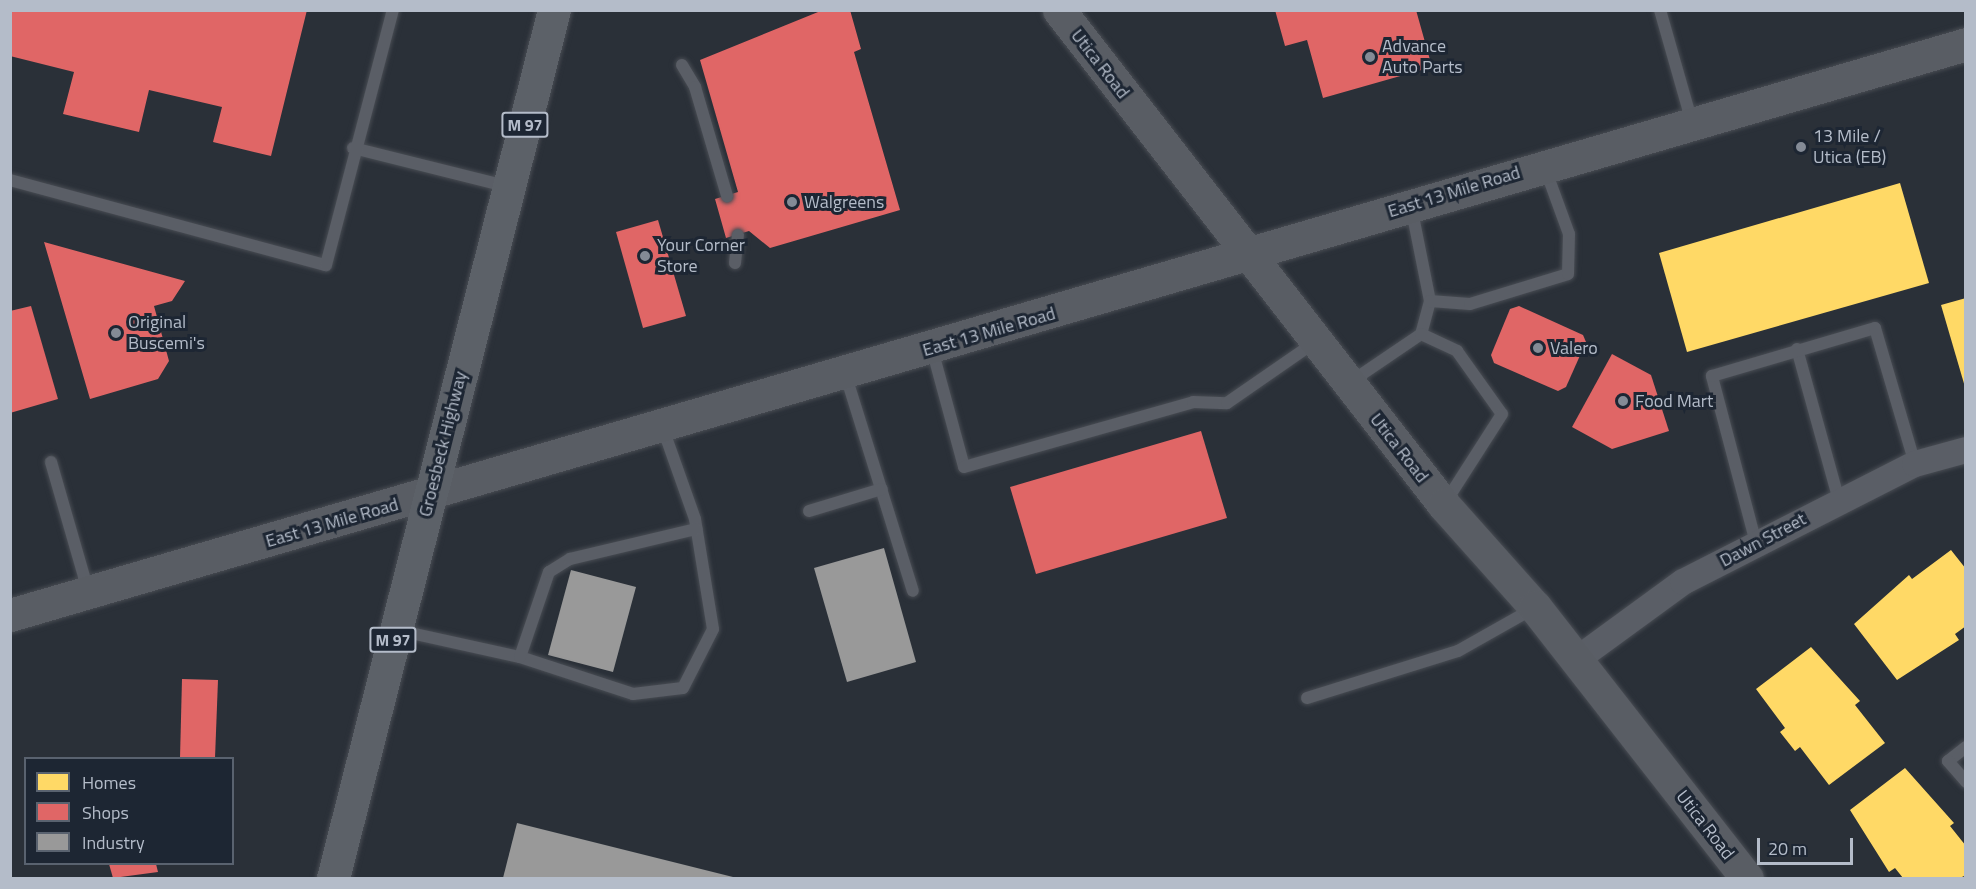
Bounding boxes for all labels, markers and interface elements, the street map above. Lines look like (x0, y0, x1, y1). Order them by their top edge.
street label: Utica Road (1066, 25, 1134, 103)
place label: Advance Auto Parts (1382, 36, 1463, 78)
marker: Advance Auto Parts (1363, 50, 1377, 64)
road number: M 97 (501, 112, 549, 138)
place label: 13 Mile / Utica (EB) (1813, 126, 1886, 168)
marker: 13 Mile / Utica (EB) (1794, 140, 1808, 154)
street label: East 13 Mile Road (1385, 162, 1523, 222)
place label: Walgreens (804, 191, 884, 213)
marker: Walgreens (785, 195, 799, 209)
place label: Your Corner Store (657, 235, 745, 278)
marker: Your Corner Store (638, 249, 652, 263)
street label: East 13 Mile Road (920, 303, 1058, 361)
place label: Original Buscemi's (128, 312, 205, 354)
marker: Original Buscemi's (109, 326, 123, 340)
place label: Valero (1550, 337, 1598, 359)
marker: Valero (1531, 341, 1545, 355)
street label: Groesbeck Highway (414, 369, 472, 519)
place label: Food Mart (1635, 390, 1713, 412)
marker: Food Mart (1616, 394, 1630, 408)
street label: Utica Road (1365, 409, 1433, 487)
street label: East 13 Mile Road (263, 494, 401, 552)
street label: Dawn Street (1716, 508, 1810, 572)
road number: M 97 (369, 627, 417, 653)
legend (24, 757, 234, 865)
text: Homes (82, 769, 136, 796)
street label: Utica Road (1671, 786, 1739, 864)
text: Shops (82, 799, 129, 826)
scale bar (1760, 826, 1856, 864)
text: Industry (82, 829, 145, 856)
text: 20 m (1768, 835, 1807, 862)

